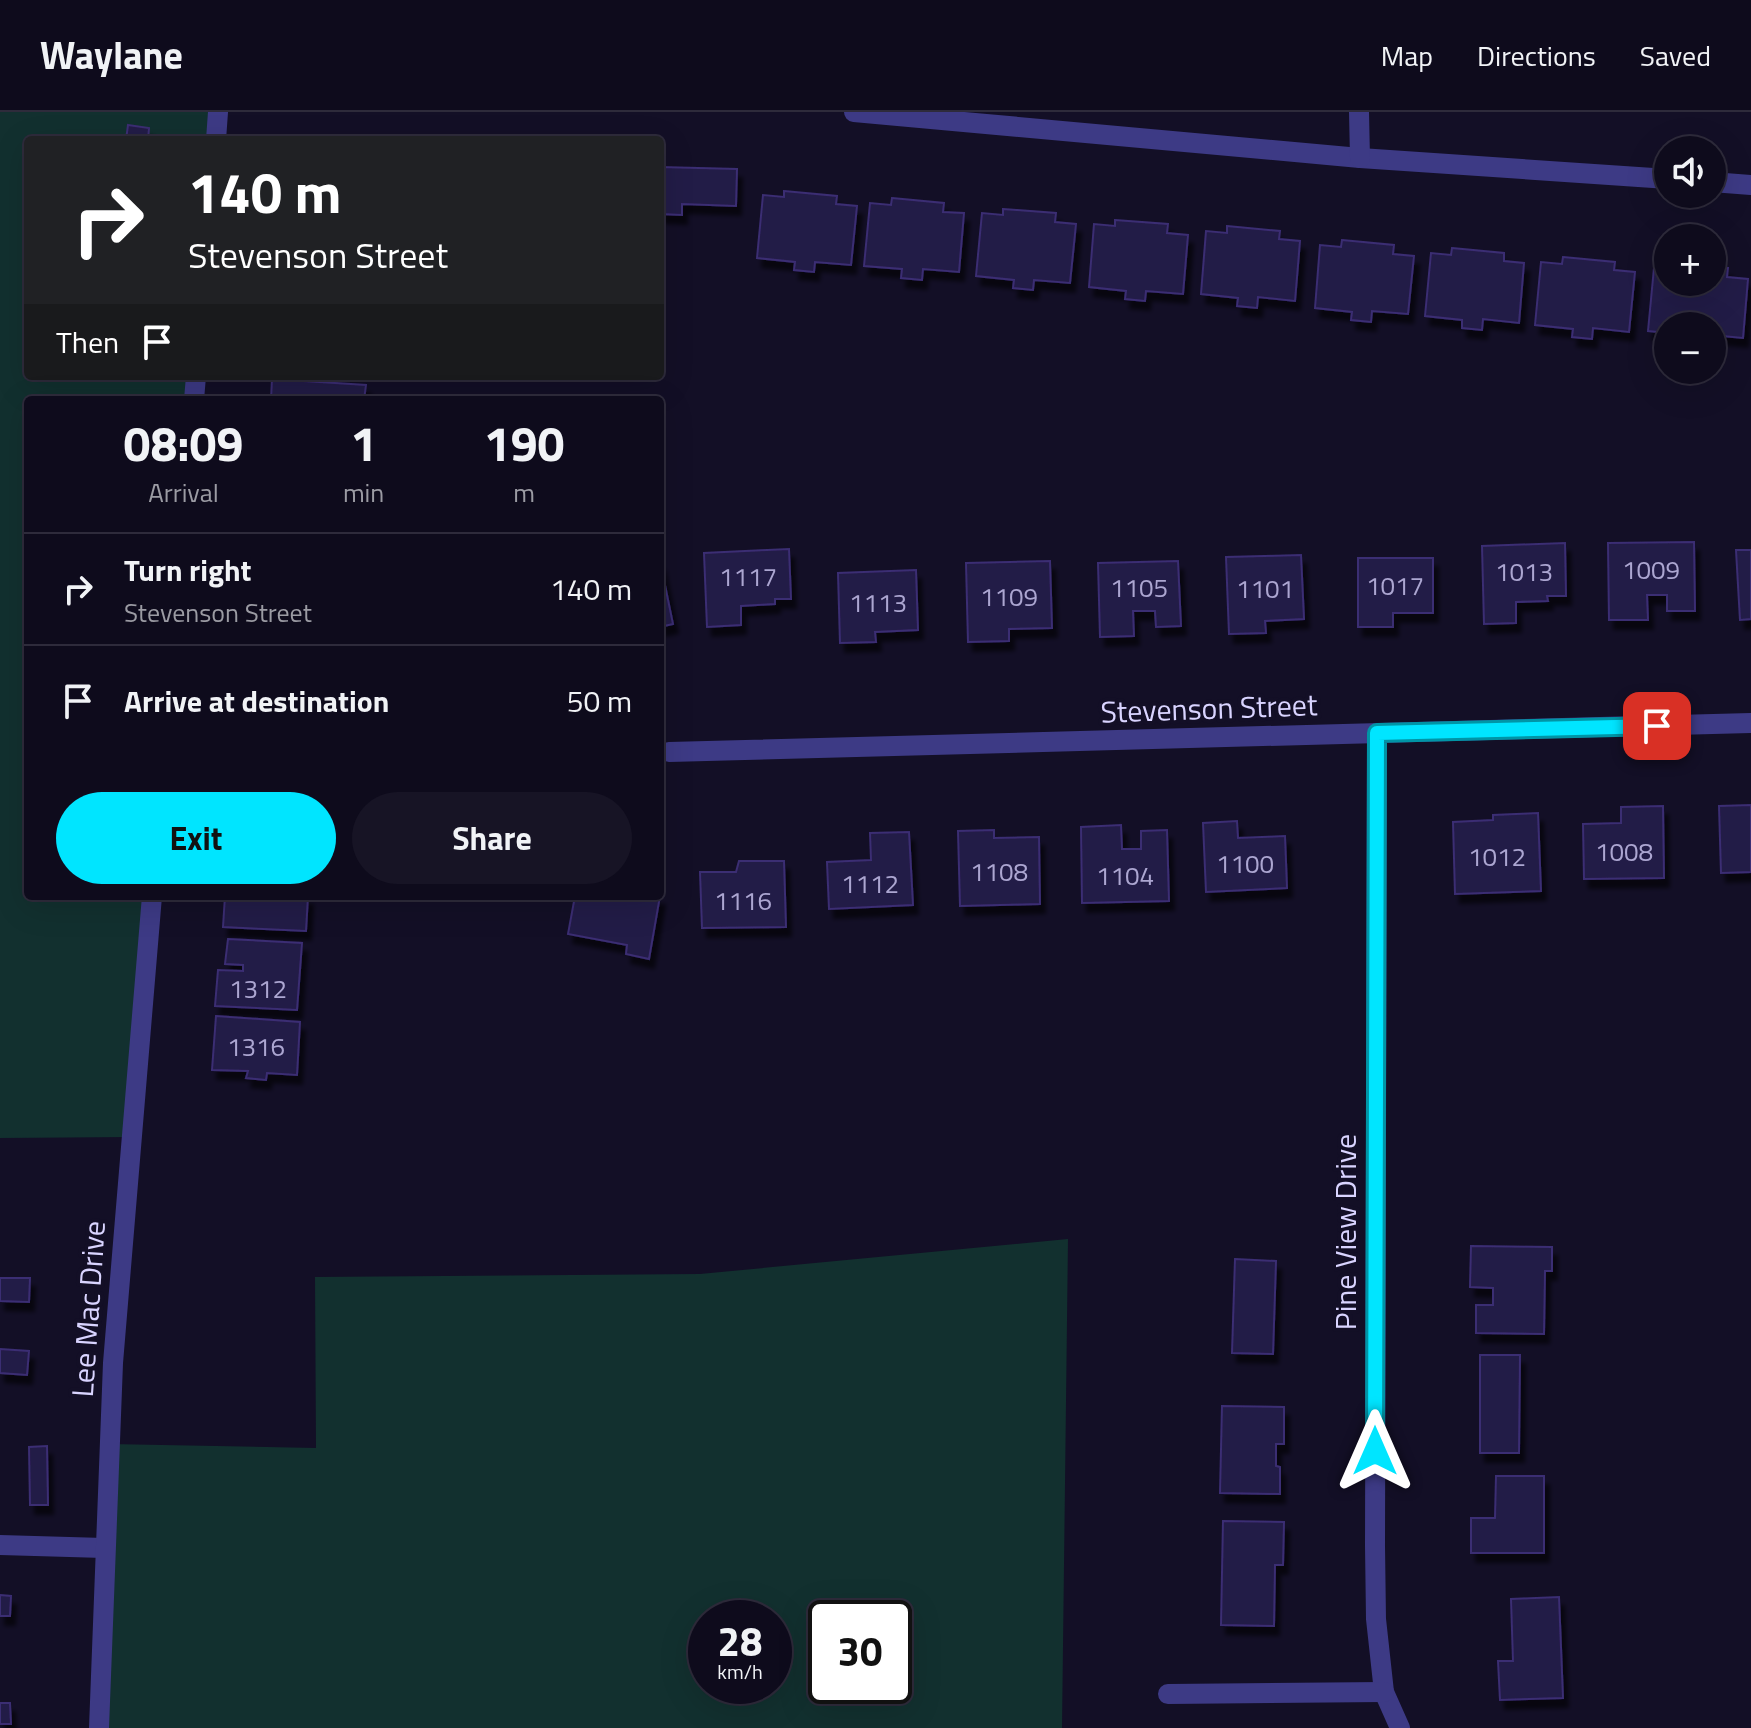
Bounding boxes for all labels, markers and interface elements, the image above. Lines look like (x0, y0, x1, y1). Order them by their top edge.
text: Waylane (40, 26, 183, 84)
text: Map (1381, 34, 1433, 77)
text: Directions (1477, 34, 1596, 77)
text: Saved (1640, 34, 1711, 77)
map controls (1654, 136, 1726, 384)
button: sound (1654, 136, 1726, 208)
text: 140 m (188, 150, 341, 235)
icon: right (56, 168, 160, 272)
button: + (1654, 224, 1726, 296)
text: Stevenson Street (188, 227, 448, 282)
button: − (1654, 312, 1726, 384)
text: Then (56, 319, 119, 365)
icon: arrive (135, 320, 179, 364)
text: 08:09 (124, 407, 243, 480)
text: 1 (350, 407, 377, 480)
text: 190 (484, 407, 564, 480)
text: Arrival (148, 473, 219, 512)
text: min (343, 473, 384, 512)
text: m (513, 473, 535, 512)
text: Turn right (124, 547, 252, 593)
house number: 1009 (1622, 550, 1680, 589)
house number: 1013 (1495, 552, 1553, 591)
house number: 1117 (719, 557, 777, 596)
text: 140 m (550, 566, 632, 612)
house number: 1017 (1366, 566, 1424, 605)
icon: right (56, 567, 100, 611)
house number: 1105 (1110, 568, 1168, 607)
house number: 1101 (1236, 569, 1294, 608)
house number: 1109 (980, 577, 1038, 616)
house number: 1113 (849, 583, 907, 622)
text: Stevenson Street (124, 593, 312, 632)
text: Arrive at destination (124, 678, 389, 724)
text: 50 m (567, 678, 632, 724)
icon: arrive (56, 679, 100, 723)
street label: Stevenson Street (1100, 681, 1319, 735)
pin (1623, 692, 1691, 760)
icon: arrive (1635, 704, 1679, 748)
button: Exit (56, 792, 336, 884)
button: Share (352, 792, 632, 884)
house number: 1008 (1595, 832, 1653, 871)
house number: 1012 (1468, 837, 1526, 876)
house number: 1100 (1216, 844, 1274, 883)
house number: 1108 (970, 852, 1028, 891)
house number: 1104 (1096, 856, 1154, 895)
house number: 1112 (841, 864, 899, 903)
house number: 1116 (714, 881, 772, 920)
house number: 1312 (229, 969, 287, 1008)
house number: 1316 (227, 1027, 285, 1066)
street label: Pine View Drive (1322, 1134, 1368, 1330)
street label: Lee Mac Drive (59, 1219, 117, 1399)
position arrow (1333, 1409, 1417, 1493)
speed limit sign: 30 (808, 1600, 912, 1704)
text: 28 (718, 1611, 762, 1672)
text: km/h (717, 1656, 763, 1687)

